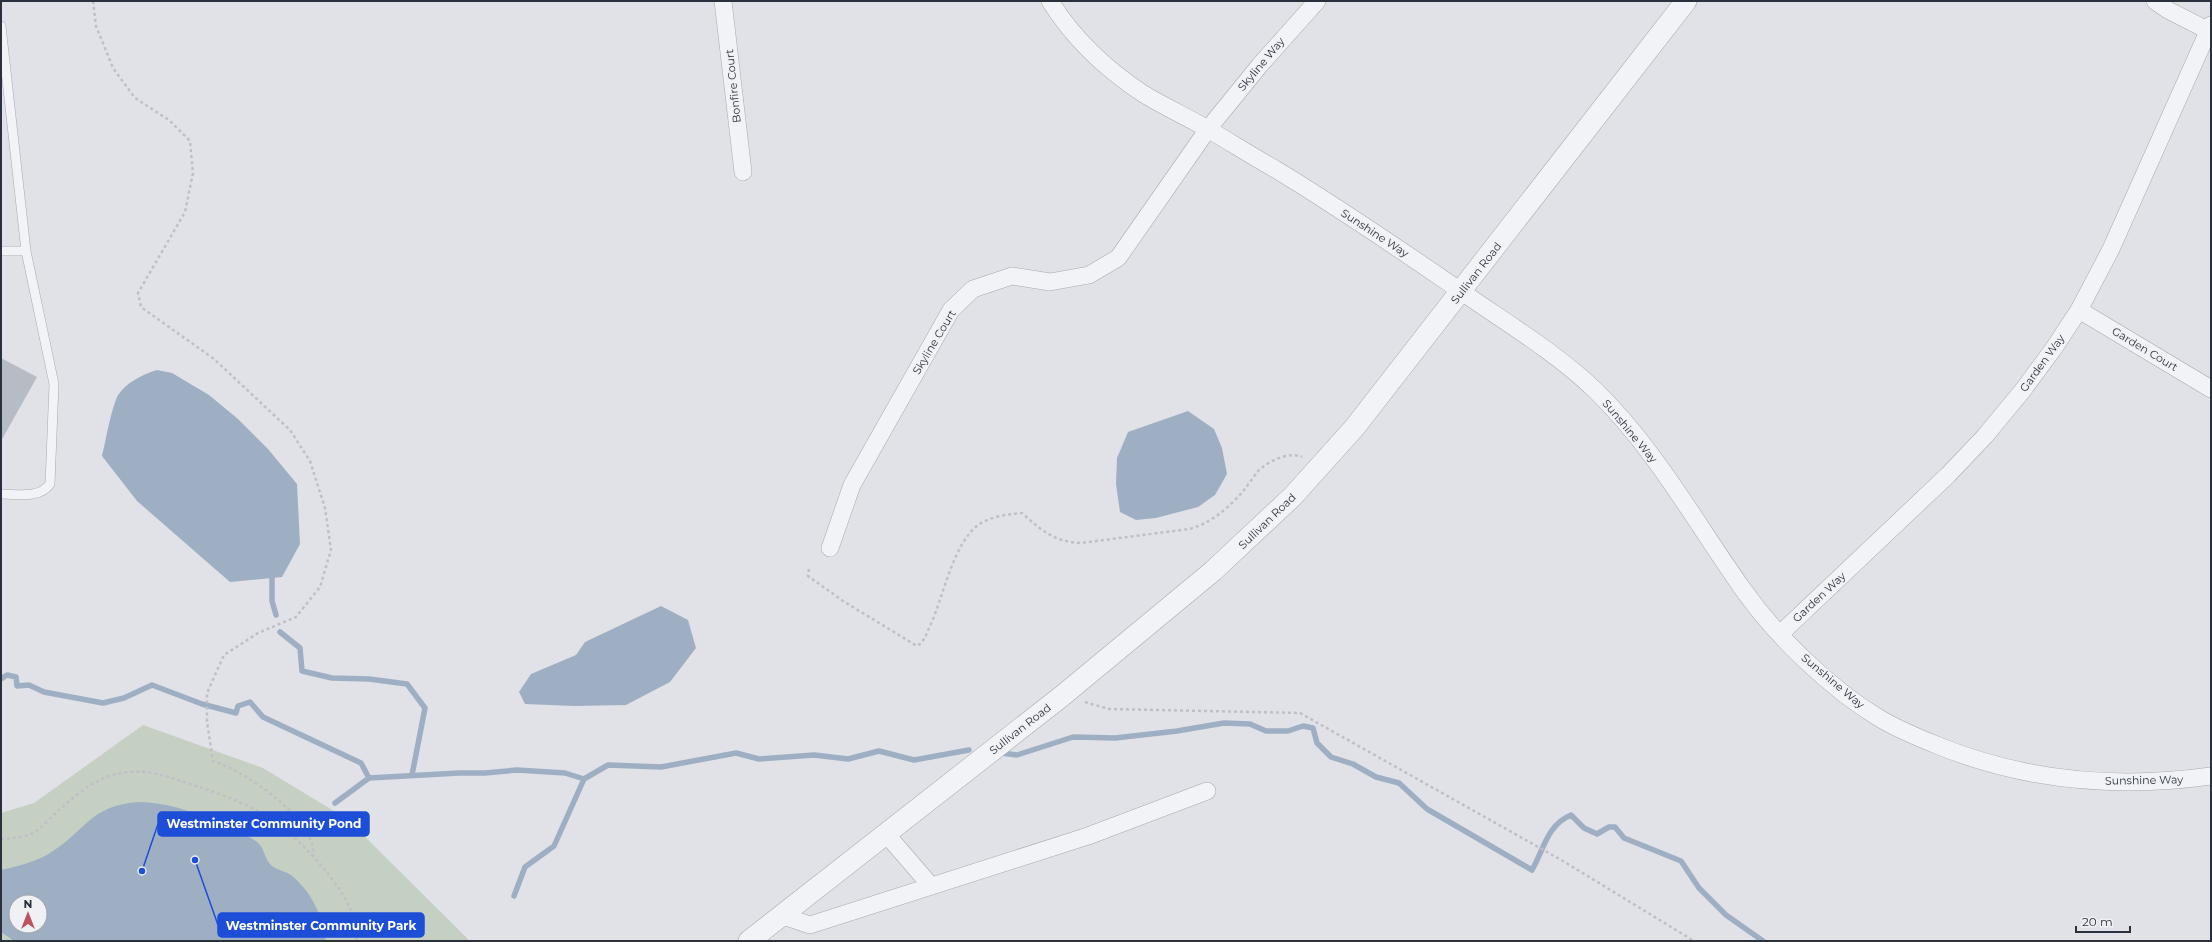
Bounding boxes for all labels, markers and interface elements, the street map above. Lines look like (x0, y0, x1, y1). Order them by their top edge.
street label: Skyline Way (1235, 34, 1288, 94)
street label: Bonfire Court (722, 48, 744, 124)
street label: Sunshine Way (1338, 206, 1412, 260)
street label: Sullivan Road (1448, 239, 1504, 307)
street label: Skyline Court (909, 307, 959, 377)
street label: Garden Court (2109, 324, 2181, 374)
street label: Garden Way (2016, 332, 2068, 394)
street label: Sunshine Way (1600, 397, 1661, 465)
street label: Sullivan Road (1235, 490, 1299, 552)
street label: Garden Way (1790, 569, 1848, 625)
street label: Sunshine Way (1799, 651, 1867, 712)
street label: Sullivan Road (986, 701, 1054, 757)
street label: Sunshine Way (2105, 772, 2183, 788)
callout: Westminster Community Pond (158, 812, 369, 836)
text: Westminster Community Pond (167, 816, 361, 831)
north arrow (8, 894, 48, 934)
text: N (24, 897, 32, 911)
scale bar (2076, 908, 2130, 934)
callout: Westminster Community Park (218, 913, 424, 937)
text: 20 m (2082, 914, 2113, 929)
text: Westminster Community Park (226, 918, 416, 933)

